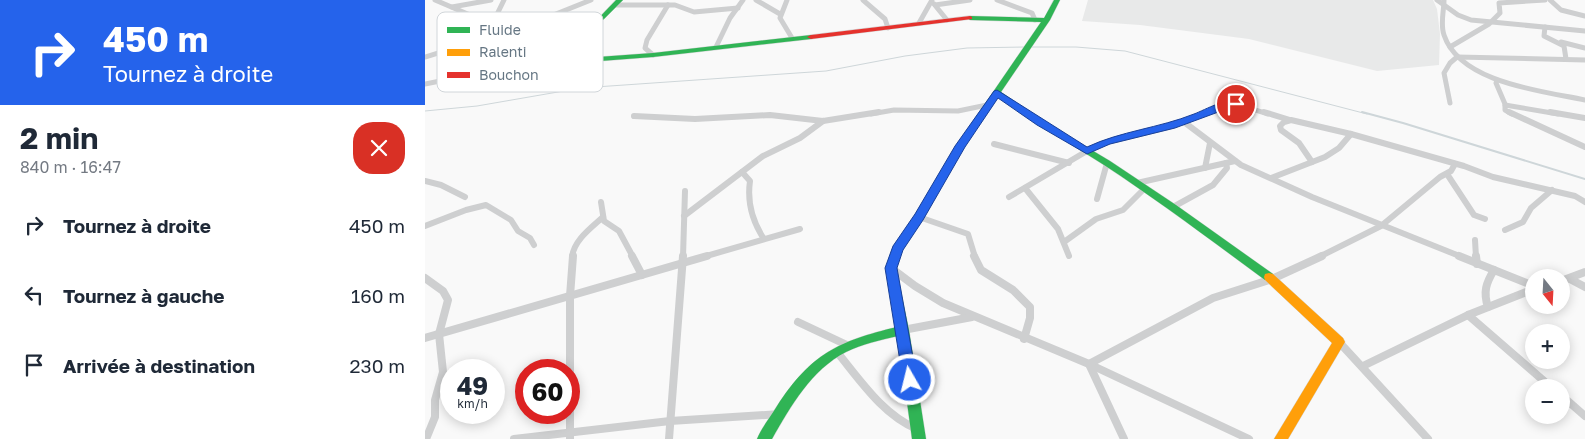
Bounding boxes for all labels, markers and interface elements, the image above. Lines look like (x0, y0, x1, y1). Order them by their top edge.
legend (437, 12, 603, 92)
text: 450 m (103, 18, 208, 60)
icon: right (20, 20, 85, 85)
text: Fluide (479, 21, 521, 38)
text: Ralenti (479, 43, 527, 60)
text: Tournez à droite (103, 60, 273, 87)
text: Bouchon (479, 66, 539, 83)
pin (1215, 83, 1257, 125)
icon: arrive (1222, 90, 1250, 118)
text: 2 min (20, 120, 98, 156)
button: close (353, 122, 405, 174)
text: 840 m · 16:47 (20, 157, 121, 177)
icon: right (20, 211, 48, 239)
text: Tournez à droite (63, 214, 211, 237)
text: 450 m (349, 214, 405, 237)
north arrow (1525, 269, 1570, 314)
map controls (1525, 269, 1570, 424)
icon: left (20, 281, 48, 309)
text: Tournez à gauche (63, 284, 224, 307)
text: 160 m (351, 284, 405, 307)
button: + (1525, 324, 1570, 369)
icon: arrive (20, 351, 48, 379)
position arrow (883, 353, 935, 405)
text: Arrivée à destination (63, 354, 255, 377)
text: 230 m (350, 354, 405, 377)
speed limit sign: 60 (515, 359, 580, 424)
text: 49 (457, 370, 488, 401)
button: − (1525, 379, 1570, 424)
text: km/h (457, 396, 488, 411)

